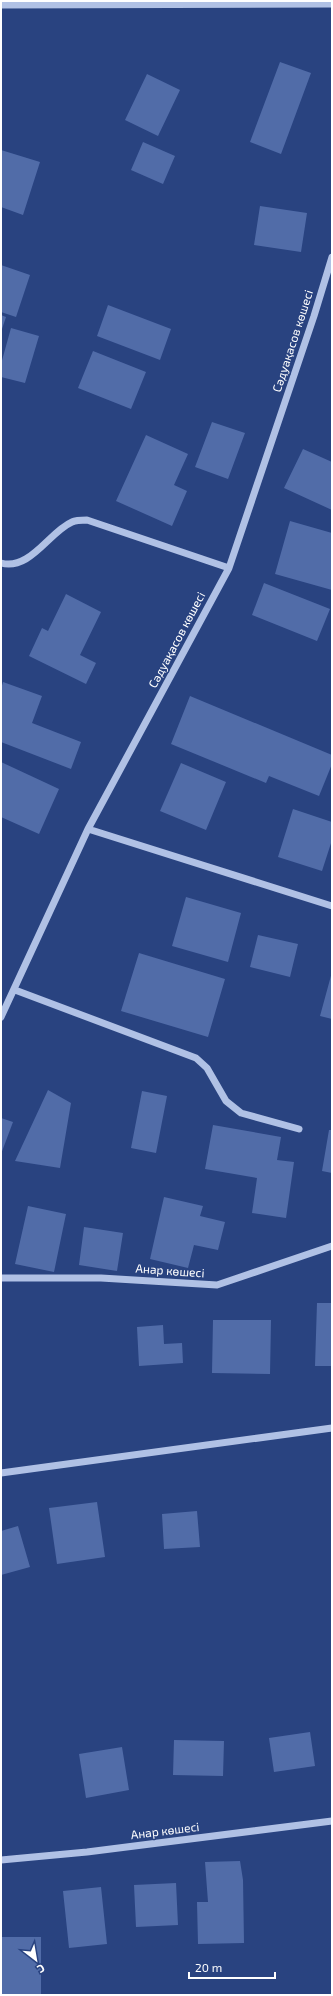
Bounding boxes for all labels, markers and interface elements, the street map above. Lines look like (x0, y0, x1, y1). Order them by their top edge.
street label: Сәдуақасов көшесі (269, 288, 316, 394)
street label: Сәдуақасов көшесі (145, 589, 208, 690)
street label: Анар көшесі (135, 1261, 205, 1279)
street label: Анар көшесі (130, 1819, 200, 1841)
north arrow (16, 1940, 56, 1980)
scale bar (189, 1954, 275, 1980)
text: 20 m (195, 1960, 222, 1974)
text: С (35, 1962, 48, 1977)

